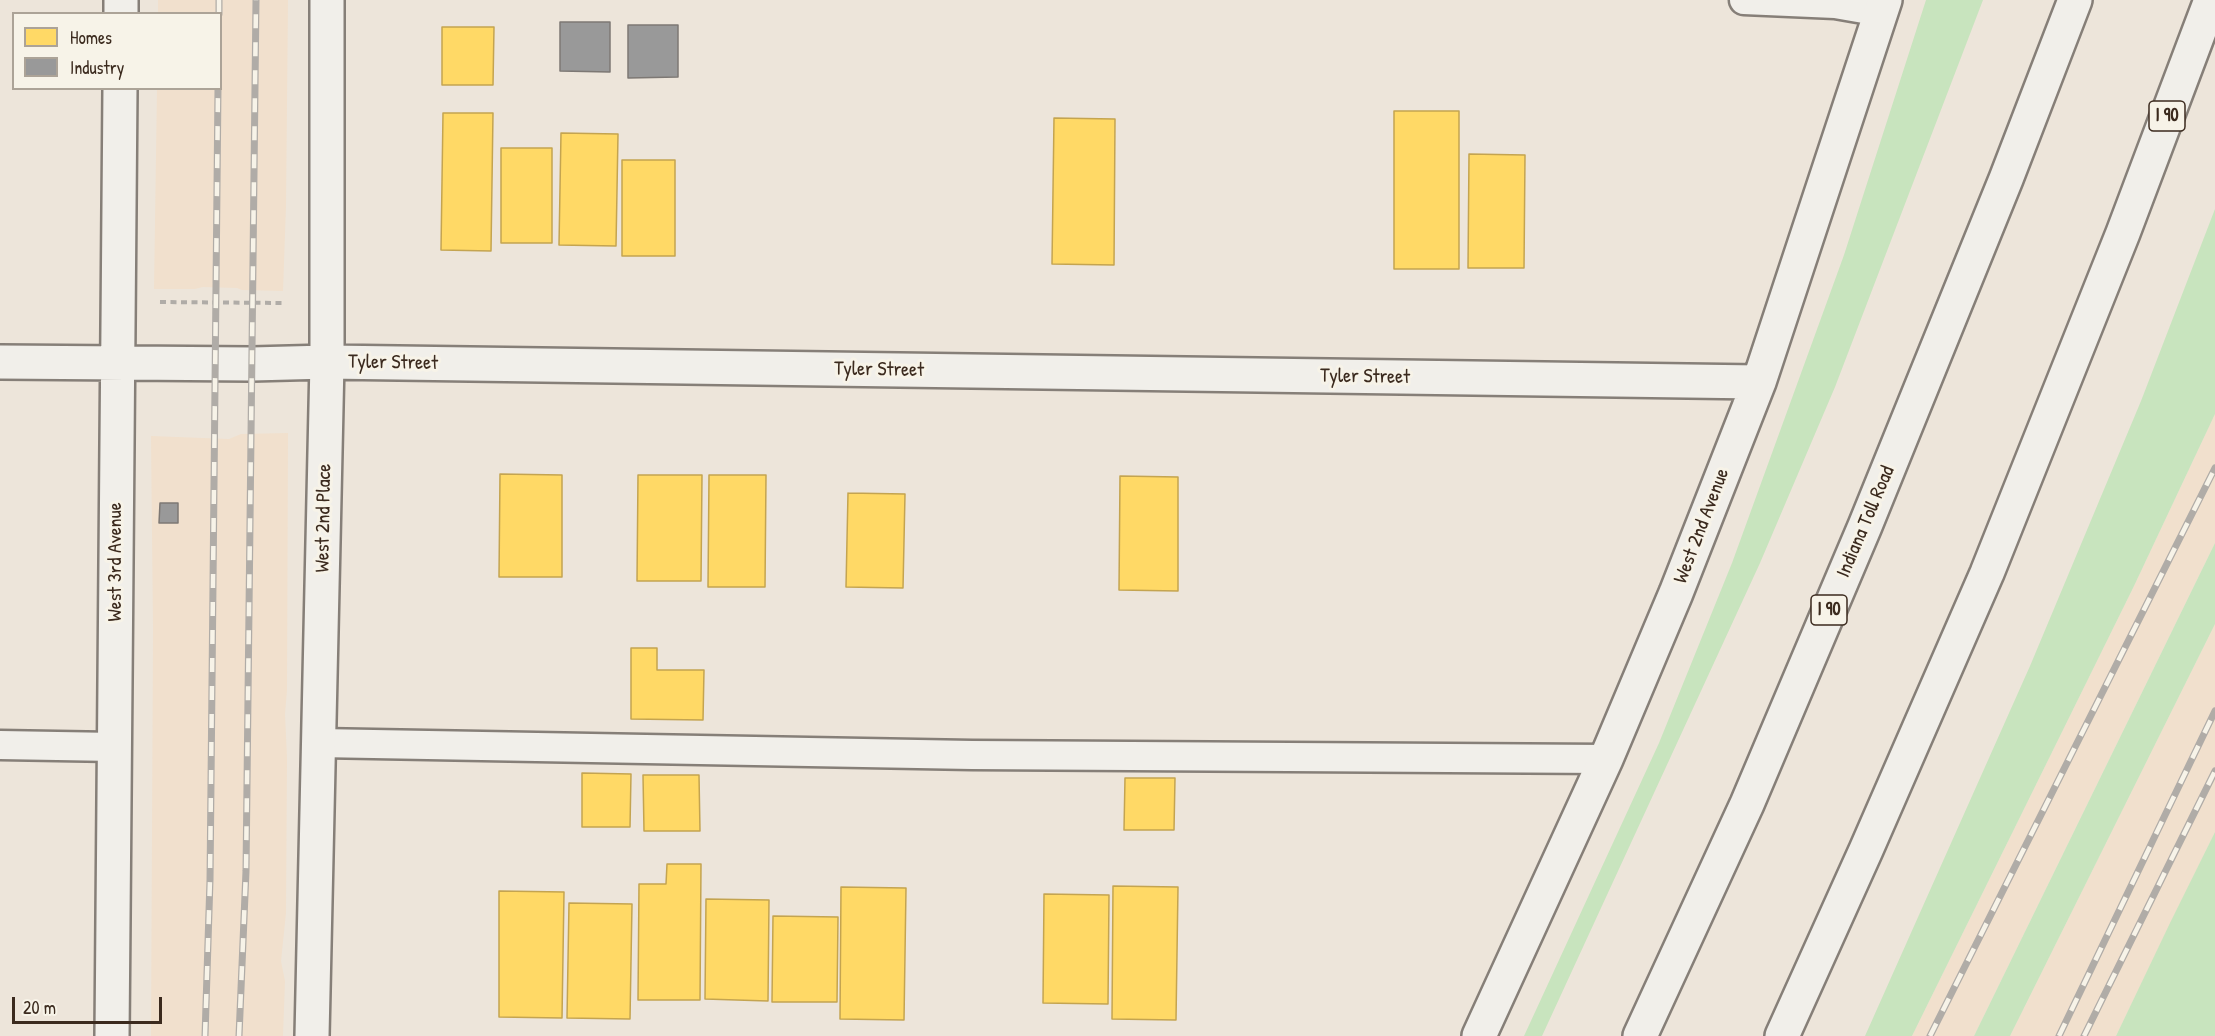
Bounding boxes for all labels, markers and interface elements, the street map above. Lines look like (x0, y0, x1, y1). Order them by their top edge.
legend (12, 12, 222, 90)
text: Homes (70, 25, 112, 50)
text: Industry (70, 55, 124, 80)
road number: I 90 (2149, 101, 2185, 131)
street label: Tyler Street (348, 350, 438, 376)
street label: Tyler Street (834, 357, 924, 383)
street label: Tyler Street (1320, 364, 1410, 390)
street label: West 2nd Place (311, 463, 337, 573)
street label: Indiana Toll Road (1832, 463, 1900, 581)
street label: West 2nd Avenue (1669, 465, 1735, 587)
street label: West 3rd Avenue (104, 502, 128, 622)
road number: I 90 (1811, 595, 1847, 625)
scale bar (15, 985, 165, 1023)
text: 20 m (23, 995, 56, 1020)

